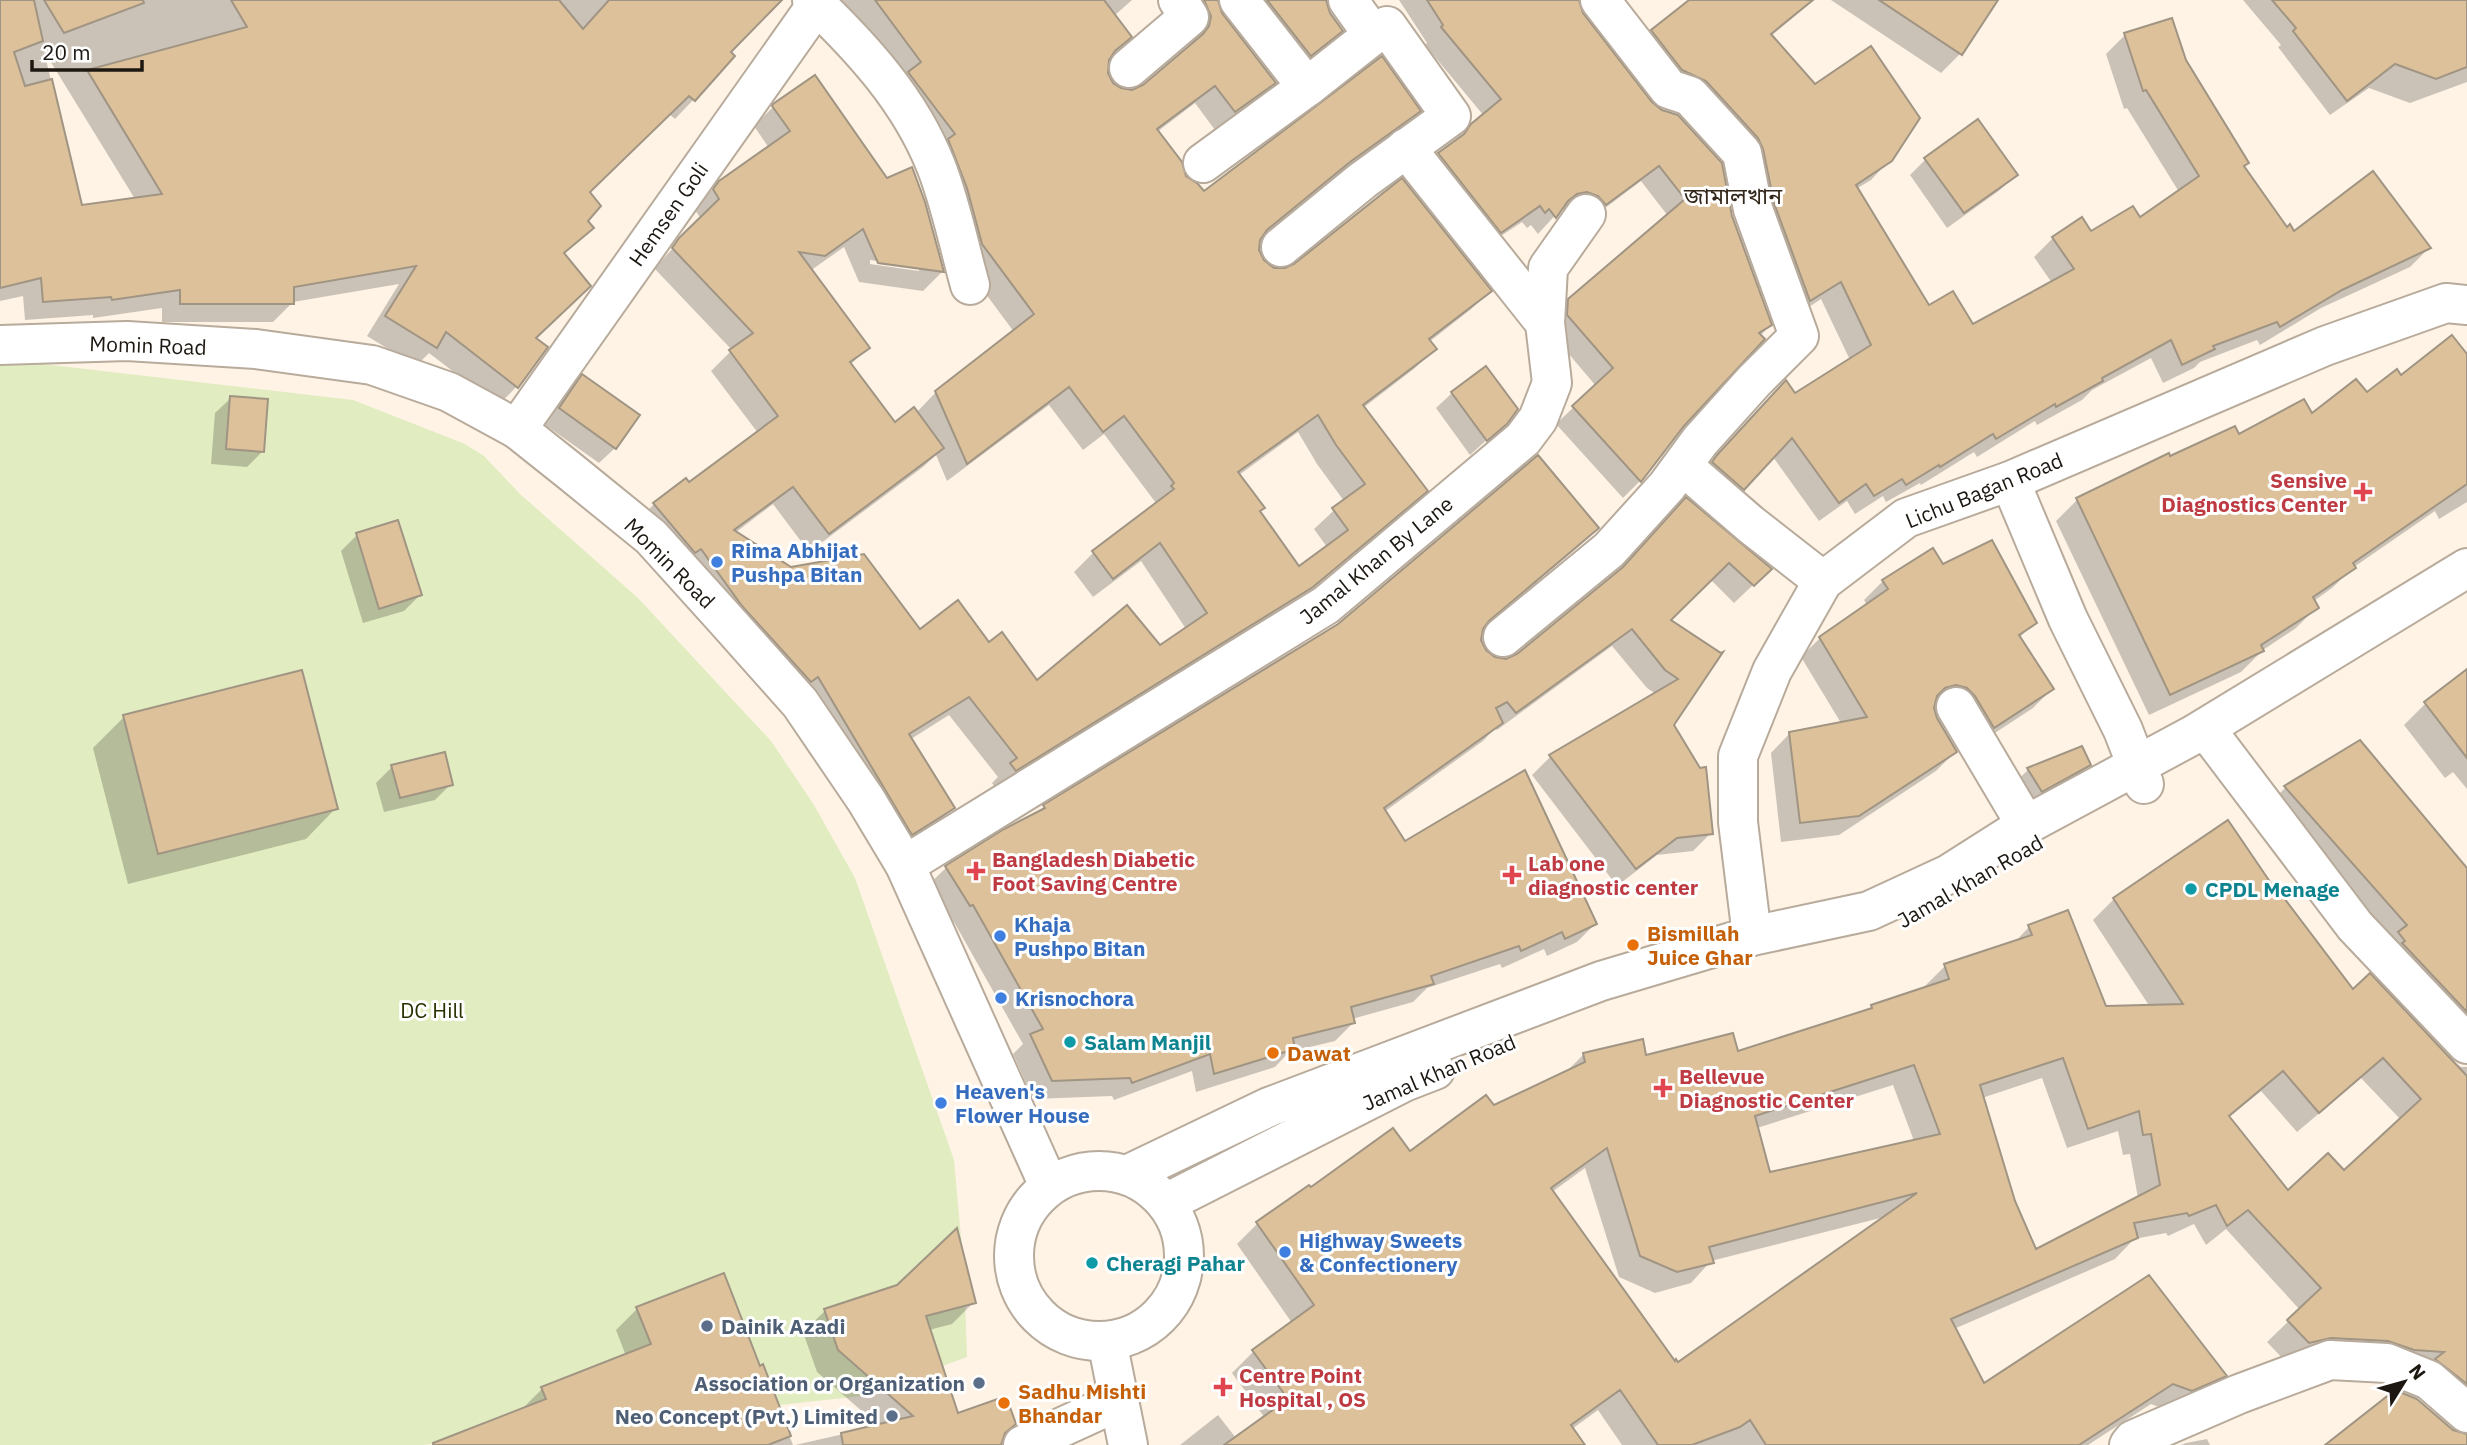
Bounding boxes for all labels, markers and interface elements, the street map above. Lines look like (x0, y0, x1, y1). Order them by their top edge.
scale bar (32, 28, 142, 72)
text: 20 m (42, 38, 91, 66)
street label: Hemsen Goli (622, 157, 714, 271)
district label: জামালখান (1683, 180, 1783, 210)
street label: Momin Road (89, 329, 207, 361)
street label: Lichu Bagan Road (1901, 446, 2067, 534)
place label: Sensive Diagnostics Center (2161, 466, 2348, 518)
marker: Sensive Diagnostics Center (2353, 482, 2373, 502)
street label: Jamal Khan By Lane (1294, 489, 1458, 631)
street label: Momin Road (619, 512, 721, 614)
place label: Rima Abhijat Pushpa Bitan (731, 536, 863, 588)
marker: Rima Abhijat Pushpa Bitan (709, 554, 725, 570)
street label: Jamal Khan Road (1892, 828, 2048, 934)
place label: Bangladesh Diabetic Foot Saving Centre (992, 845, 1195, 897)
place label: Lab one diagnostic center (1528, 849, 1699, 901)
marker: Bangladesh Diabetic Foot Saving Centre (966, 861, 986, 881)
marker: Lab one diagnostic center (1502, 865, 1522, 885)
place label: CPDL Menage (2205, 875, 2340, 903)
marker: CPDL Menage (2183, 881, 2199, 897)
place label: Khaja Pushpo Bitan (1014, 910, 1145, 962)
place label: Bismillah Juice Ghar (1647, 919, 1753, 971)
marker: Khaja Pushpo Bitan (992, 928, 1008, 944)
marker: Bismillah Juice Ghar (1625, 937, 1641, 953)
place label: Krisnochora (1015, 984, 1134, 1012)
marker: Krisnochora (993, 990, 1009, 1006)
park label: DC Hill (400, 996, 464, 1024)
street label: Jamal Khan Road (1358, 1027, 1520, 1117)
place label: Salam Manjil (1084, 1028, 1211, 1056)
marker: Salam Manjil (1062, 1034, 1078, 1050)
place label: Dawat (1287, 1039, 1351, 1067)
marker: Dawat (1265, 1045, 1281, 1061)
place label: Bellevue Diagnostic Center (1679, 1062, 1855, 1114)
place label: Heaven's Flower House (955, 1077, 1090, 1129)
marker: Bellevue Diagnostic Center (1653, 1078, 1673, 1098)
marker: Heaven's Flower House (933, 1095, 949, 1111)
place label: Highway Sweets & Confectionery (1299, 1226, 1462, 1278)
marker: Highway Sweets & Confectionery (1277, 1244, 1293, 1260)
place label: Cheragi Pahar (1106, 1249, 1246, 1277)
marker: Cheragi Pahar (1084, 1255, 1100, 1271)
place label: Dainik Azadi (721, 1312, 845, 1340)
marker: Dainik Azadi (699, 1318, 715, 1334)
north arrow (2369, 1347, 2439, 1417)
text: N (2404, 1359, 2431, 1384)
place label: Centre Point Hospital , OS (1239, 1361, 1366, 1413)
place label: Association or Organization (694, 1369, 965, 1397)
marker: Association or Organization (971, 1375, 987, 1391)
place label: Sadhu Mishti Bhandar (1018, 1377, 1146, 1429)
marker: Centre Point Hospital , OS (1213, 1377, 1233, 1397)
marker: Sadhu Mishti Bhandar (996, 1395, 1012, 1411)
place label: Neo Concept (Pvt.) Limited (615, 1402, 878, 1430)
marker: Neo Concept (Pvt.) Limited (884, 1408, 900, 1424)

